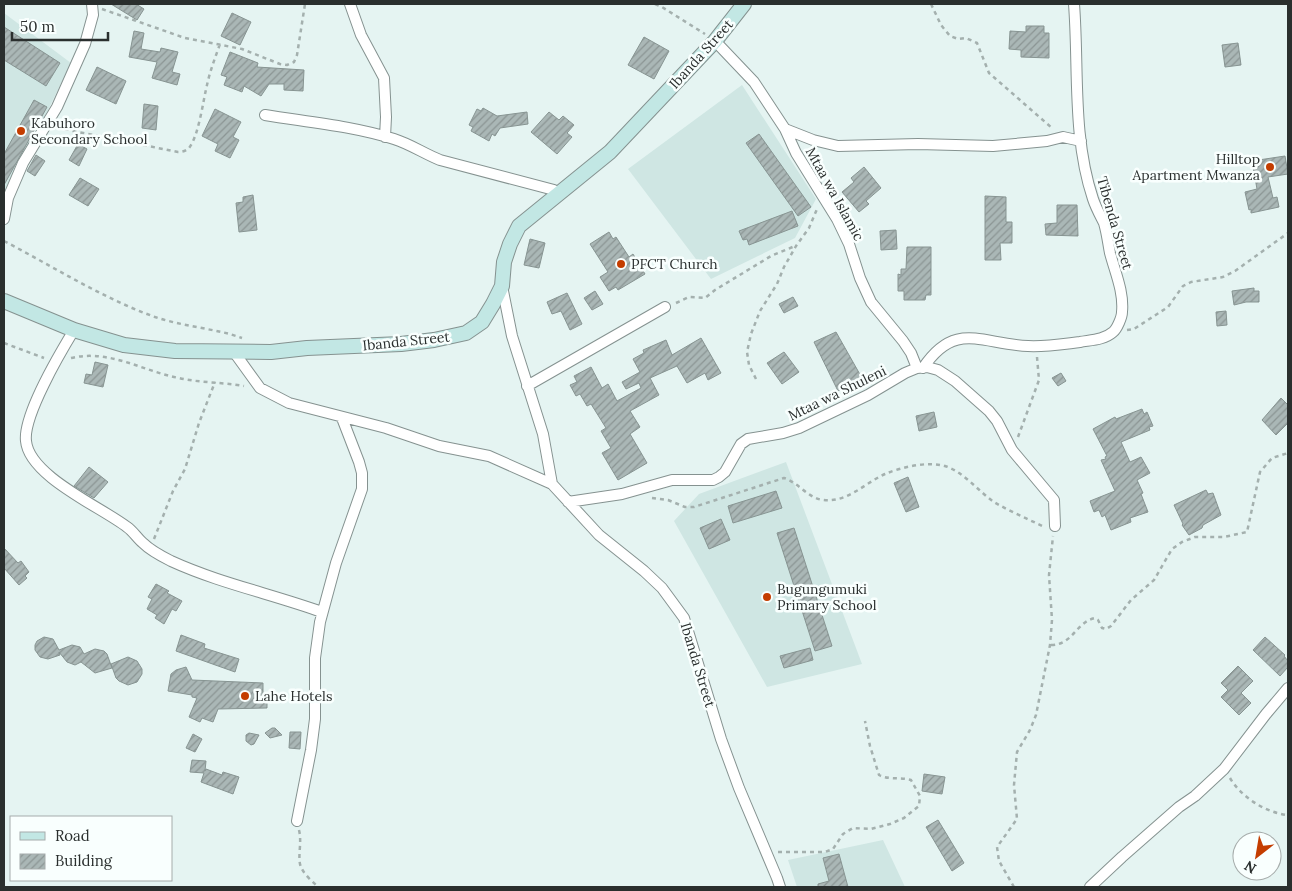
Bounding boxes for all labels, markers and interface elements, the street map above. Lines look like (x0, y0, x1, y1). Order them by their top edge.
scale bar (12, 10, 109, 42)
street label: Ibanda Street (665, 15, 737, 93)
text: 50 m (20, 17, 55, 36)
place label: Kabuhoro Secondary School (31, 114, 148, 148)
marker: Kabuhoro Secondary School (15, 125, 27, 137)
street label: Mtaa wa Islamic (802, 144, 868, 244)
place label: Hilltop Apartment Mwanza (1132, 150, 1260, 184)
marker: Hilltop Apartment Mwanza (1264, 161, 1276, 173)
street label: Tibenda Street (1093, 174, 1137, 272)
place label: PFCT Church (631, 255, 718, 273)
marker: PFCT Church (615, 258, 627, 270)
street label: Ibanda Street (362, 327, 451, 355)
street label: Mtaa wa Shuleni (785, 361, 889, 425)
place label: Bugungumuki Primary School (777, 580, 877, 614)
marker: Bugungumuki Primary School (761, 591, 773, 603)
street label: Ibanda Street (677, 621, 720, 710)
place label: Lahe Hotels (255, 687, 332, 705)
marker: Lahe Hotels (239, 690, 251, 702)
legend (10, 816, 172, 881)
text: Road (55, 826, 90, 845)
north arrow (1232, 831, 1282, 881)
text: Building (55, 851, 113, 870)
text: N (1241, 857, 1260, 878)

